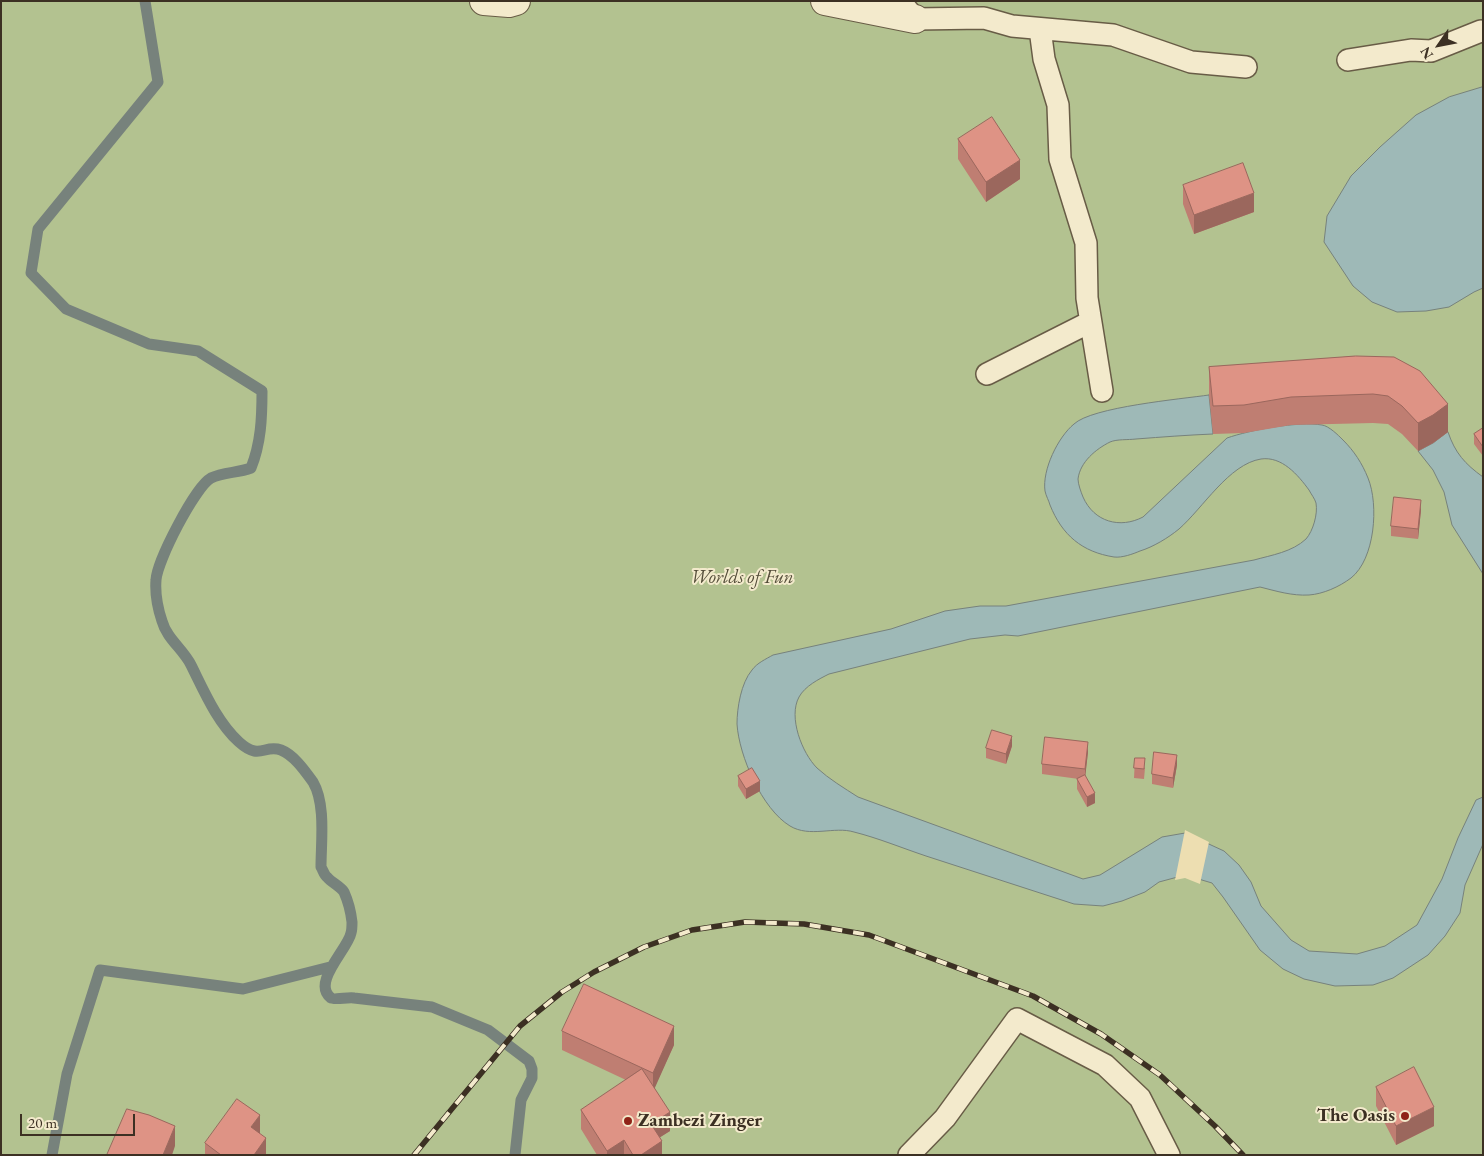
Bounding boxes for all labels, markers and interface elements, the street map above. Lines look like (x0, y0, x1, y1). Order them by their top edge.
north arrow (1414, 20, 1464, 70)
text: N (1416, 44, 1437, 63)
park label: Worlds of Fun (690, 567, 794, 589)
scale bar (22, 1104, 138, 1136)
place label: The Oasis (1317, 1105, 1395, 1127)
place label: Zambezi Zinger (638, 1110, 762, 1132)
marker: The Oasis (1399, 1110, 1411, 1122)
text: 20 m (28, 1113, 57, 1132)
marker: Zambezi Zinger (622, 1115, 634, 1127)

